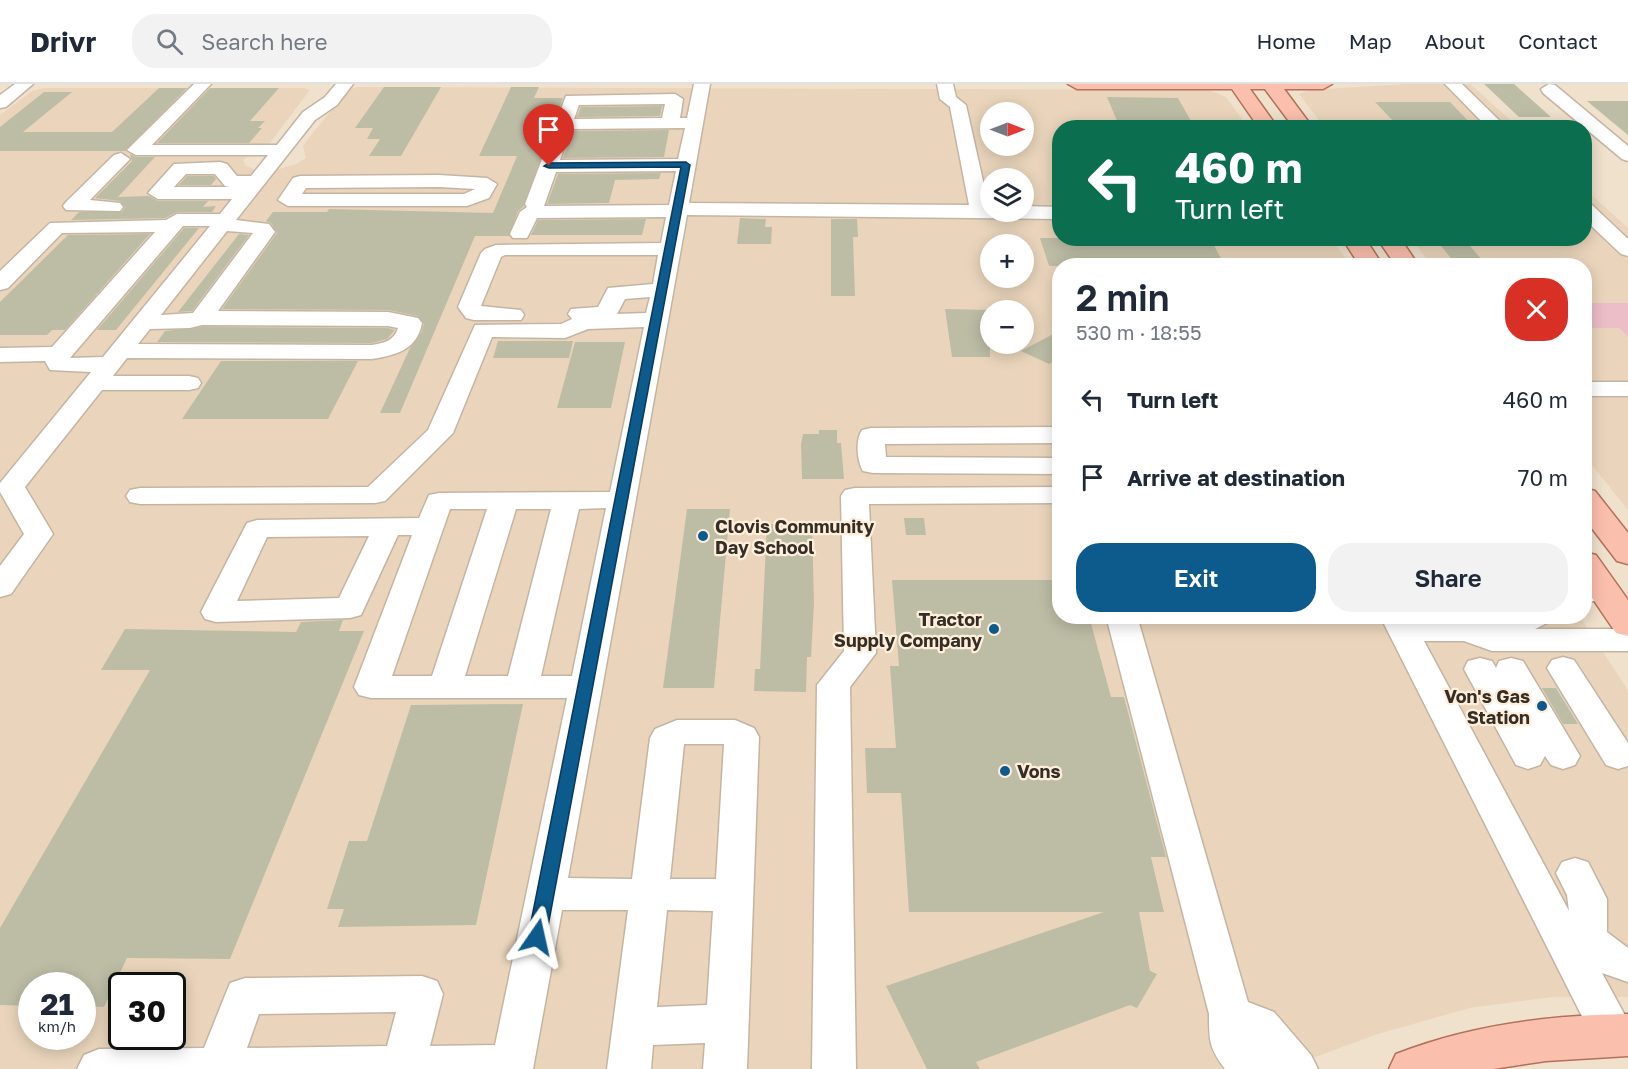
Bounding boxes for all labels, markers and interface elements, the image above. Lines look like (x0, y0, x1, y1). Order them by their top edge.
search box (132, 14, 552, 68)
text: Drivr (30, 25, 96, 58)
icon: search (153, 25, 186, 58)
text: Search here (201, 28, 327, 55)
text: Home (1256, 28, 1316, 54)
text: Map (1349, 28, 1392, 54)
text: About (1425, 28, 1485, 54)
text: Contact (1518, 28, 1598, 54)
north arrow (980, 102, 1034, 156)
map controls (980, 102, 1034, 354)
pin (523, 104, 574, 166)
icon: arrive (532, 113, 565, 146)
text: 460 m (1175, 142, 1302, 192)
icon: left (1076, 144, 1154, 222)
button: layers (980, 168, 1034, 222)
text: Turn left (1175, 193, 1284, 225)
button: + (980, 234, 1034, 288)
text: 2 min (1076, 276, 1170, 319)
button: close (1505, 278, 1568, 341)
button: − (980, 300, 1034, 354)
text: 530 m · 18:55 (1076, 320, 1202, 344)
icon: left (1076, 383, 1109, 416)
text: Turn left (1127, 386, 1218, 413)
text: 460 m (1503, 386, 1568, 413)
icon: arrive (1076, 461, 1109, 494)
text: Arrive at destination (1127, 464, 1345, 491)
text: 70 m (1518, 464, 1568, 491)
place label: Clovis Community Day School (715, 515, 874, 558)
marker: Clovis Community Day School (696, 529, 710, 543)
button: Exit (1076, 543, 1316, 612)
button: Share (1328, 543, 1568, 612)
place label: Tractor Supply Company (834, 608, 982, 651)
marker: Tractor Supply Company (987, 622, 1001, 636)
place label: Von's Gas Station (1444, 685, 1530, 728)
marker: Von's Gas Station (1535, 699, 1549, 713)
place label: Vons (1017, 760, 1060, 782)
marker: Vons (998, 764, 1012, 778)
position arrow (505, 905, 569, 969)
speed limit sign: 30 (108, 972, 186, 1050)
text: 21 (40, 986, 74, 1022)
text: km/h (38, 1017, 76, 1035)

